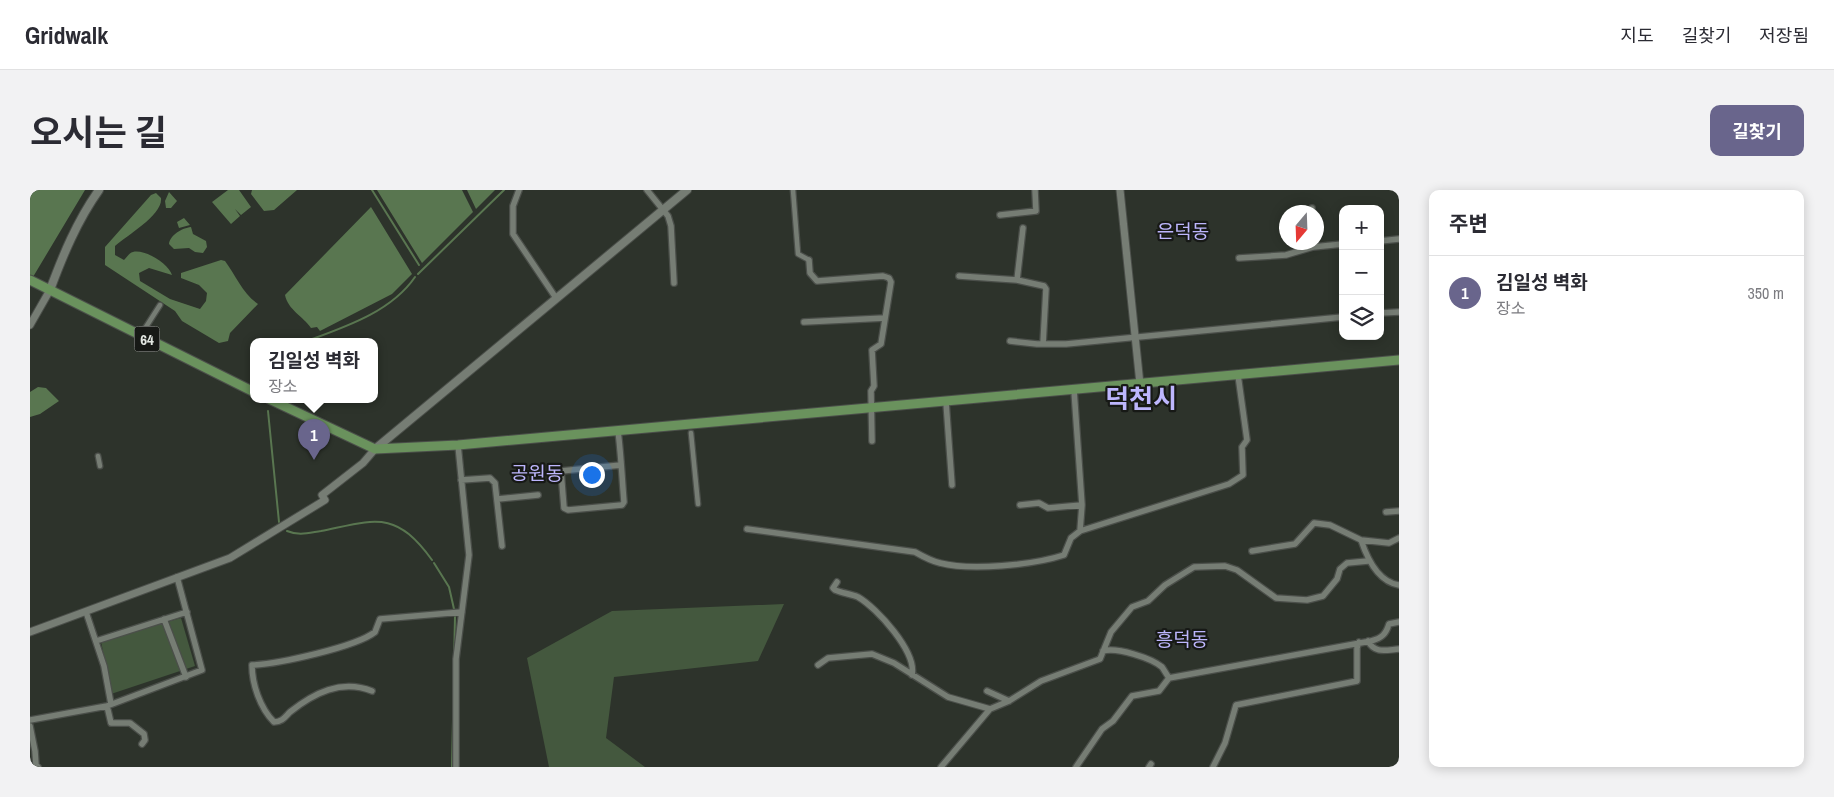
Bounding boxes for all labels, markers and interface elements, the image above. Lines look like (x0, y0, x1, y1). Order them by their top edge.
text: Gridwalk (25, 19, 108, 51)
text: 지도 (1621, 23, 1654, 48)
text: 길찾기 (1682, 23, 1731, 48)
text: 저장됨 (1759, 23, 1809, 48)
button: 길찾기 (1710, 105, 1804, 156)
text: 오시는 길 (30, 109, 167, 156)
north arrow (1279, 205, 1324, 250)
map controls (1339, 205, 1384, 340)
button: + (1339, 205, 1384, 250)
text: 주변 (1449, 209, 1488, 238)
district label: 은덕동 (1157, 218, 1209, 244)
button: − (1339, 250, 1384, 295)
text: 김일성 벽화 (1496, 269, 1588, 295)
text: 1 (1461, 282, 1469, 304)
text: 350 m (1748, 282, 1784, 304)
button: layers (1339, 295, 1384, 340)
text: 장소 (1496, 297, 1525, 319)
road number: 64 (134, 326, 160, 352)
popup (250, 338, 378, 403)
text: 김일성 벽화 (268, 347, 360, 373)
text: 장소 (268, 375, 298, 397)
district label: 덕천시 (1105, 381, 1177, 416)
pin: 1 (298, 419, 330, 460)
district label: 공원동 (511, 460, 563, 486)
your location (579, 462, 605, 488)
district label: 흥덕동 (1156, 626, 1208, 652)

